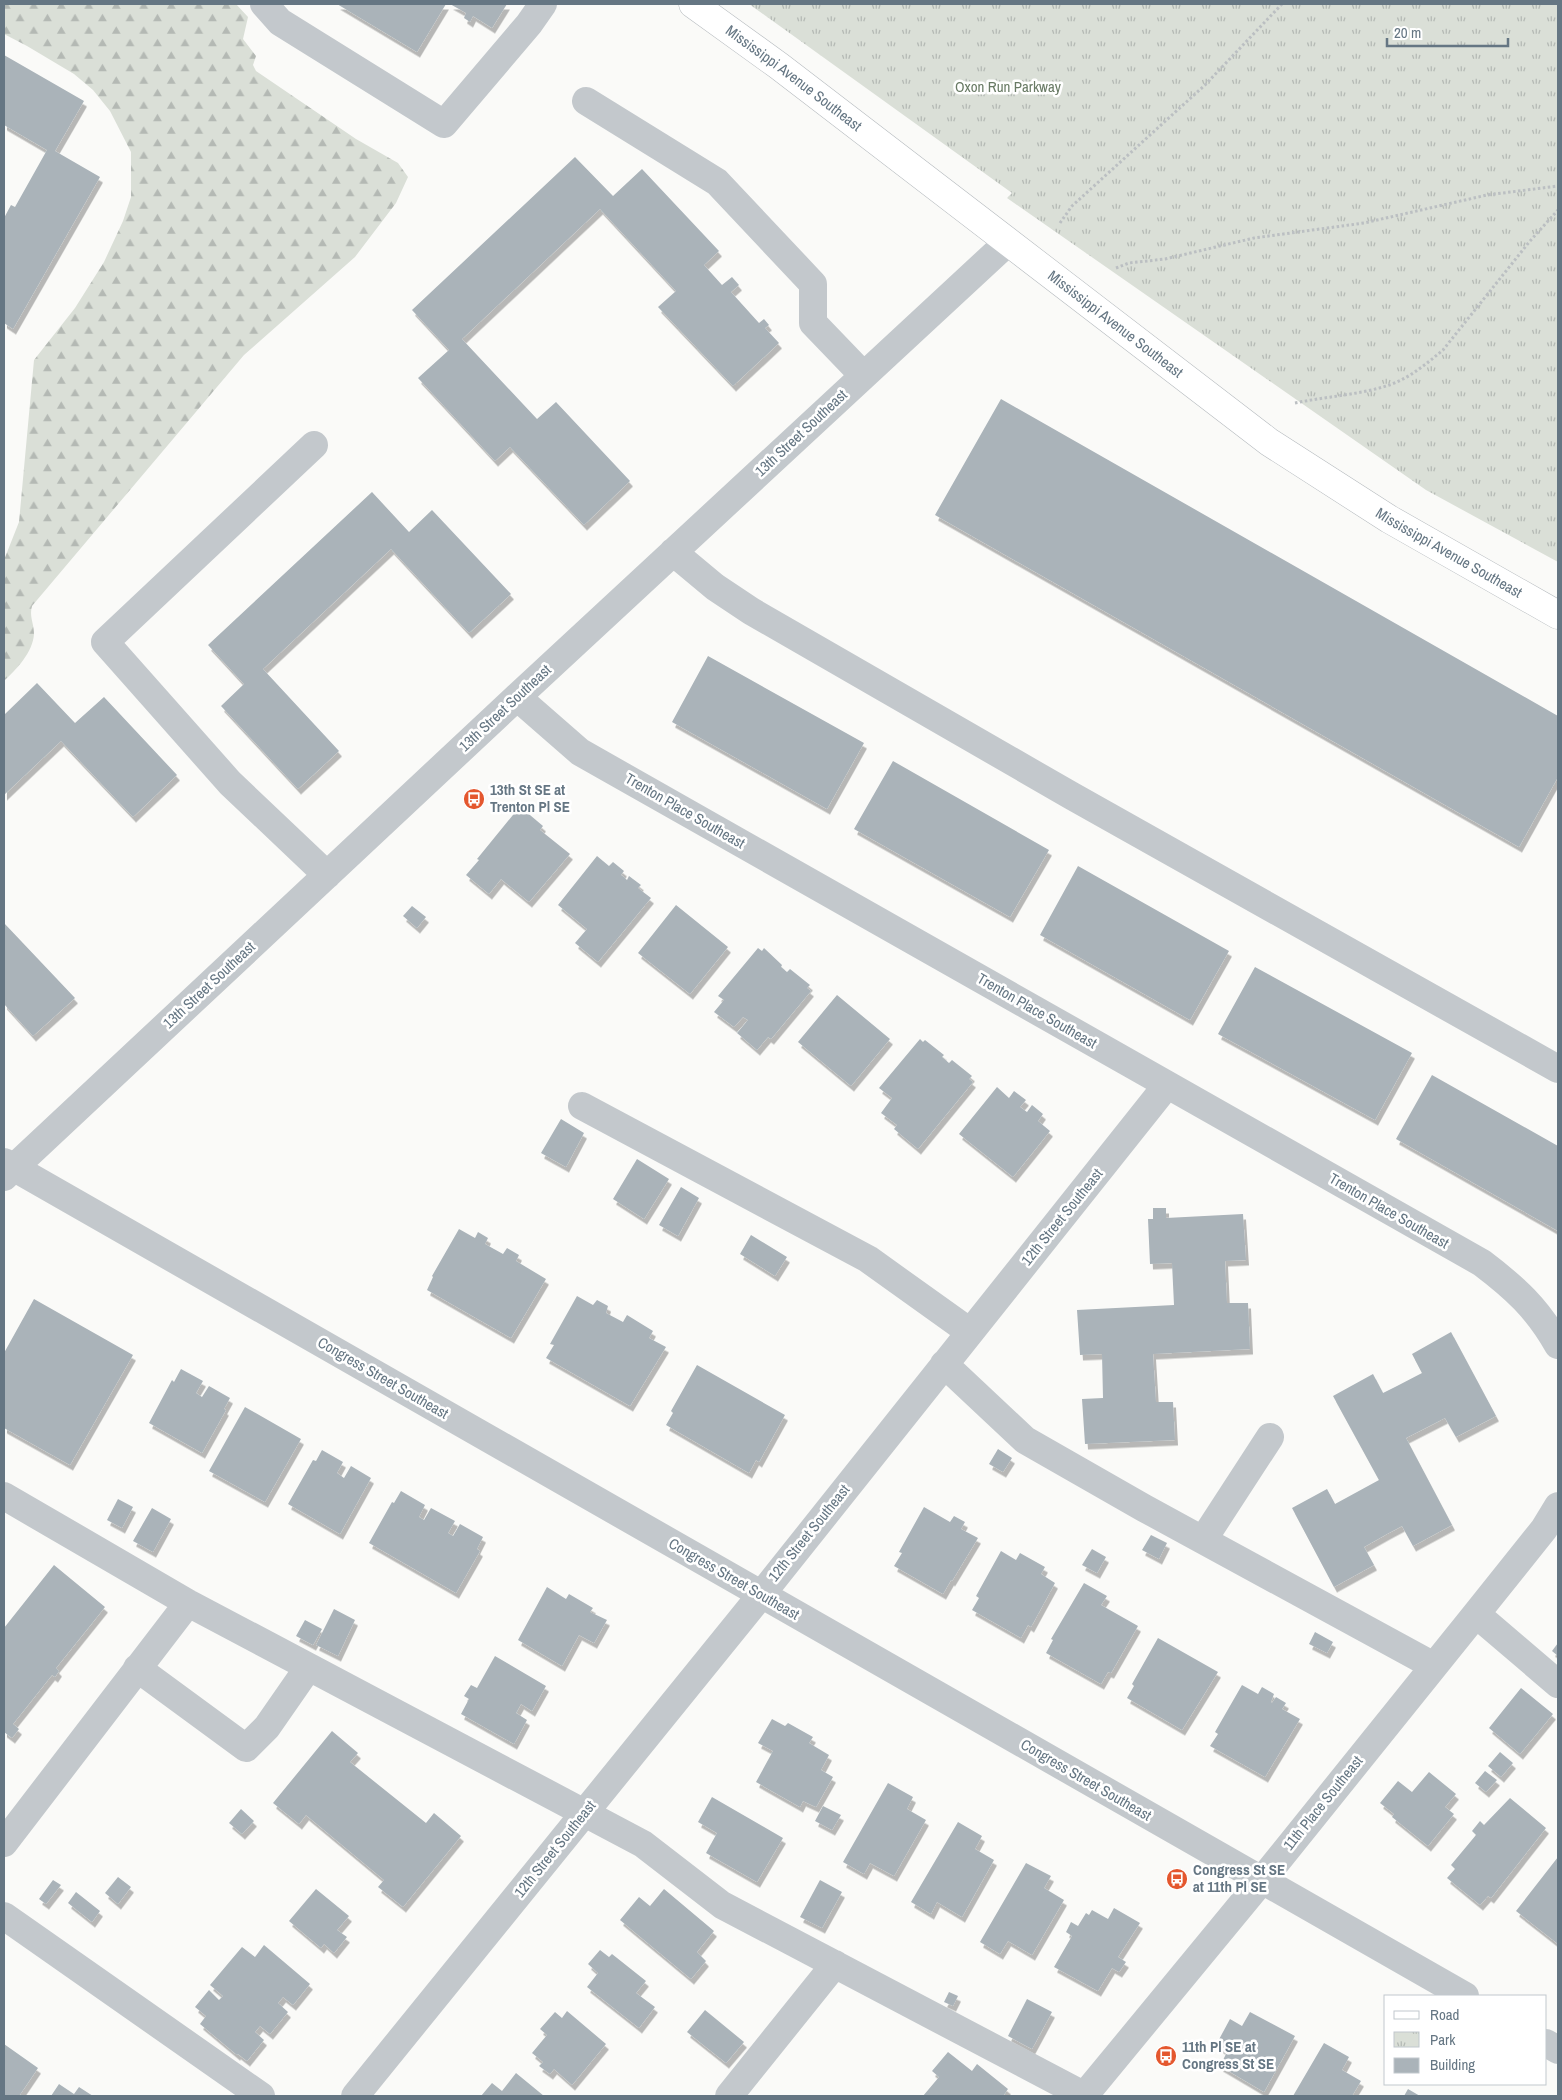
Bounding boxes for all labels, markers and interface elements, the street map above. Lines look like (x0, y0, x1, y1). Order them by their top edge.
scale bar (1387, 15, 1508, 47)
street label: Mississippi Avenue Southeast (721, 20, 867, 136)
text: 20 m (1394, 22, 1421, 43)
park label: Oxon Run Parkway (955, 76, 1062, 97)
street label: Mississippi Avenue Southeast (1044, 265, 1188, 383)
street label: 13th Street Southeast (750, 384, 852, 481)
street label: Mississippi Avenue Southeast (1372, 502, 1527, 603)
street label: 13th Street Southeast (454, 659, 556, 756)
street label: Trenton Place Southeast (622, 768, 749, 854)
place label: 13th St SE at Trenton Pl SE (490, 779, 570, 817)
bus stop icon: 13th St SE at Trenton Pl SE (462, 787, 486, 811)
street label: 13th Street Southeast (158, 936, 260, 1033)
street label: Trenton Place Southeast (974, 968, 1101, 1054)
street label: 12th Street Southeast (1016, 1163, 1108, 1270)
street label: Trenton Place Southeast (1326, 1168, 1453, 1254)
street label: Congress Street Southeast (314, 1332, 453, 1424)
street label: 12th Street Southeast (763, 1479, 855, 1586)
street label: Congress Street Southeast (665, 1533, 804, 1625)
street label: Congress Street Southeast (1017, 1734, 1156, 1826)
street label: 11th Place Southeast (1278, 1751, 1368, 1854)
street label: 12th Street Southeast (509, 1795, 601, 1902)
place label: Congress St SE at 11th Pl SE (1193, 1859, 1285, 1897)
bus stop icon: Congress St SE at 11th Pl SE (1165, 1867, 1189, 1891)
legend (1384, 1995, 1547, 2085)
text: Road (1430, 2004, 1459, 2025)
text: Park (1430, 2029, 1456, 2050)
place label: 11th Pl SE at Congress St SE (1182, 2036, 1274, 2074)
bus stop icon: 11th Pl SE at Congress St SE (1154, 2044, 1178, 2068)
text: Building (1430, 2054, 1475, 2075)

